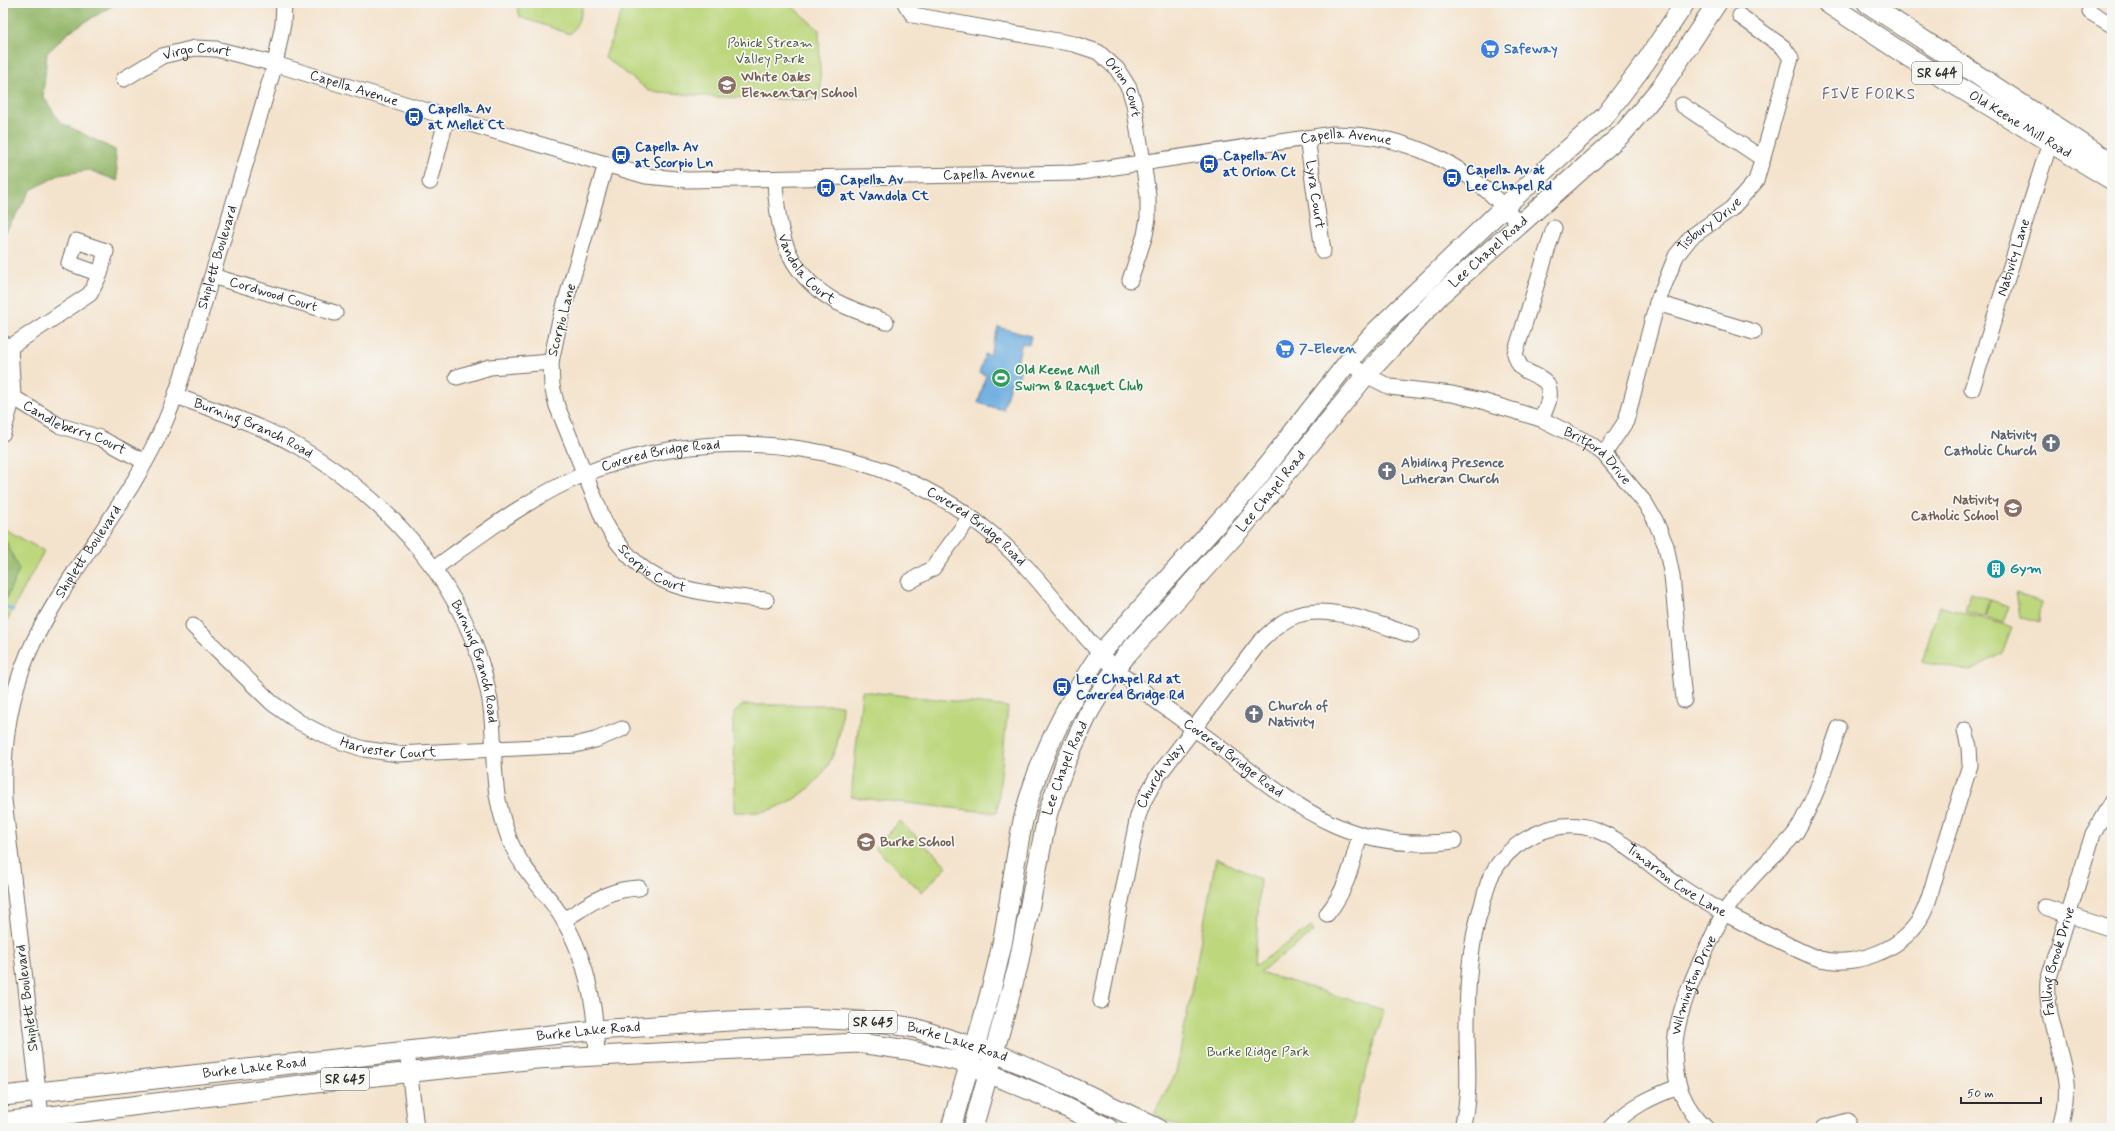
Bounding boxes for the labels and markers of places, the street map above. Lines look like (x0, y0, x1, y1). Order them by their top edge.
supermarket icon: Safeway (1479, 38, 1501, 60)
place label: Safeway (1504, 40, 1558, 58)
place label: White Oaks Elementary School (740, 68, 857, 102)
school or university icon: White Oaks Elementary School (716, 74, 738, 96)
place label: Capella Av at Mellet Ct (428, 100, 506, 134)
bus stop icon: Capella Av at Mellet Ct (403, 106, 425, 128)
place label: Capella Av at Scorpio Ln (635, 138, 713, 172)
bus stop icon: Capella Av at Scorpio Ln (610, 144, 632, 166)
place label: Capella Av at Orion Ct (1223, 147, 1297, 181)
bus stop icon: Capella Av at Orion Ct (1198, 153, 1220, 175)
place label: Capella Av at Lee Chapel Rd (1466, 161, 1552, 195)
bus stop icon: Capella Av at Lee Chapel Rd (1441, 167, 1463, 189)
place label: Capella Av at Vandola Ct (840, 171, 930, 205)
bus stop icon: Capella Av at Vandola Ct (815, 177, 837, 199)
supermarket icon: 7-Eleven (1274, 338, 1296, 360)
place label: 7-Eleven (1299, 340, 1358, 358)
place label: Old Keene Mill Swim & Racquet Club (1015, 361, 1143, 395)
sports icon: Old Keene Mill Swim & Racquet Club (990, 367, 1012, 389)
place label: Nativity Catholic Church (1944, 426, 2038, 460)
church icon: Nativity Catholic Church (2040, 432, 2062, 454)
place label: Abiding Presence Lutheran Church (1401, 454, 1505, 488)
church icon: Abiding Presence Lutheran Church (1376, 460, 1398, 482)
place label: Nativity Catholic School (1911, 491, 2000, 525)
school or university icon: Nativity Catholic School (2002, 497, 2024, 519)
building icon: Gym (1985, 558, 2007, 580)
place label: Gym (2010, 560, 2042, 578)
place label: Lee Chapel Rd at Covered Bridge Rd (1076, 670, 1184, 706)
bus stop icon: Lee Chapel Rd at Covered Bridge Rd (1051, 676, 1073, 698)
place label: Church of Nativity (1268, 697, 1328, 731)
church icon: Church of Nativity (1243, 703, 1265, 725)
school or university icon: Burke School (855, 831, 877, 853)
place label: Burke School (880, 833, 955, 851)

